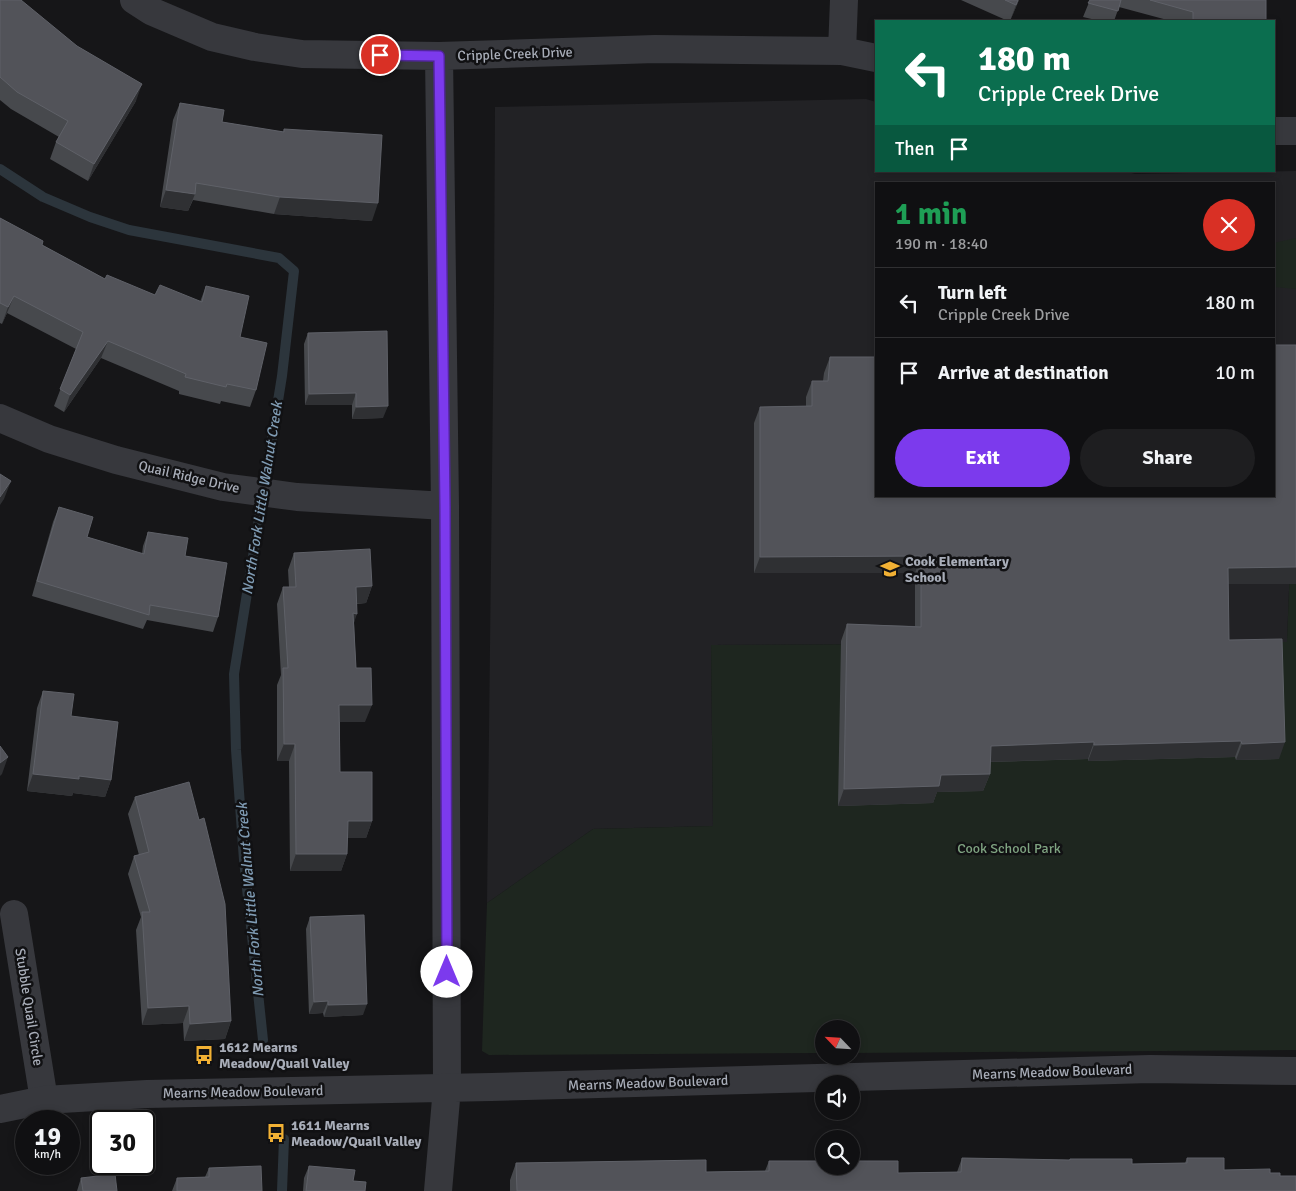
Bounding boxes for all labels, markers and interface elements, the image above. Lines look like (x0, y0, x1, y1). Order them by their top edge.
pin (359, 34, 401, 76)
text: 180 m (978, 37, 1071, 80)
icon: left (895, 40, 960, 105)
icon: arrive (366, 41, 394, 69)
street label: Cripple Creek Drive (457, 43, 573, 65)
text: Cripple Creek Drive (978, 80, 1159, 107)
icon: arrive (945, 135, 973, 163)
text: Then (895, 137, 935, 161)
text: 1 min (895, 196, 967, 233)
button: close (1203, 199, 1255, 251)
text: 190 m · 18:40 (895, 234, 988, 254)
text: Turn left (938, 281, 1007, 305)
icon: left (895, 289, 923, 317)
text: 180 m (1205, 291, 1255, 315)
text: Cripple Creek Drive (938, 305, 1070, 325)
icon: arrive (895, 359, 923, 387)
text: Arrive at destination (938, 361, 1109, 385)
text: 10 m (1215, 361, 1255, 385)
water label: North Fork Little Walnut Creek (238, 399, 286, 596)
button: Exit (895, 429, 1070, 487)
button: Share (1080, 429, 1255, 487)
street label: Quail Ridge Drive (137, 457, 241, 497)
place label: Cook Elementary School (905, 553, 1009, 586)
school or university icon: Cook Elementary School (879, 558, 901, 580)
water label: North Fork Little Walnut Creek (232, 801, 267, 998)
park label: Cook School Park (957, 840, 1061, 857)
position arrow (420, 945, 472, 997)
street label: Stubble Quail Circle (11, 947, 47, 1067)
north arrow (815, 1020, 860, 1065)
map controls (815, 1020, 860, 1175)
place label: 1612 Mearns Meadow/Quail Valley (219, 1039, 350, 1072)
bus stop icon: 1612 Mearns Meadow/Quail Valley (193, 1044, 215, 1066)
street label: Mearns Meadow Boulevard (971, 1061, 1133, 1083)
street label: Mearns Meadow Boulevard (567, 1072, 729, 1094)
button: sound (815, 1075, 860, 1120)
street label: Mearns Meadow Boulevard (163, 1082, 323, 1102)
speed limit sign: 30 (90, 1110, 155, 1175)
place label: 1611 Mearns Meadow/Quail Valley (291, 1117, 422, 1150)
text: 19 (34, 1121, 61, 1152)
bus stop icon: 1611 Mearns Meadow/Quail Valley (265, 1122, 287, 1144)
button: search (815, 1130, 860, 1175)
text: km/h (34, 1147, 61, 1162)

